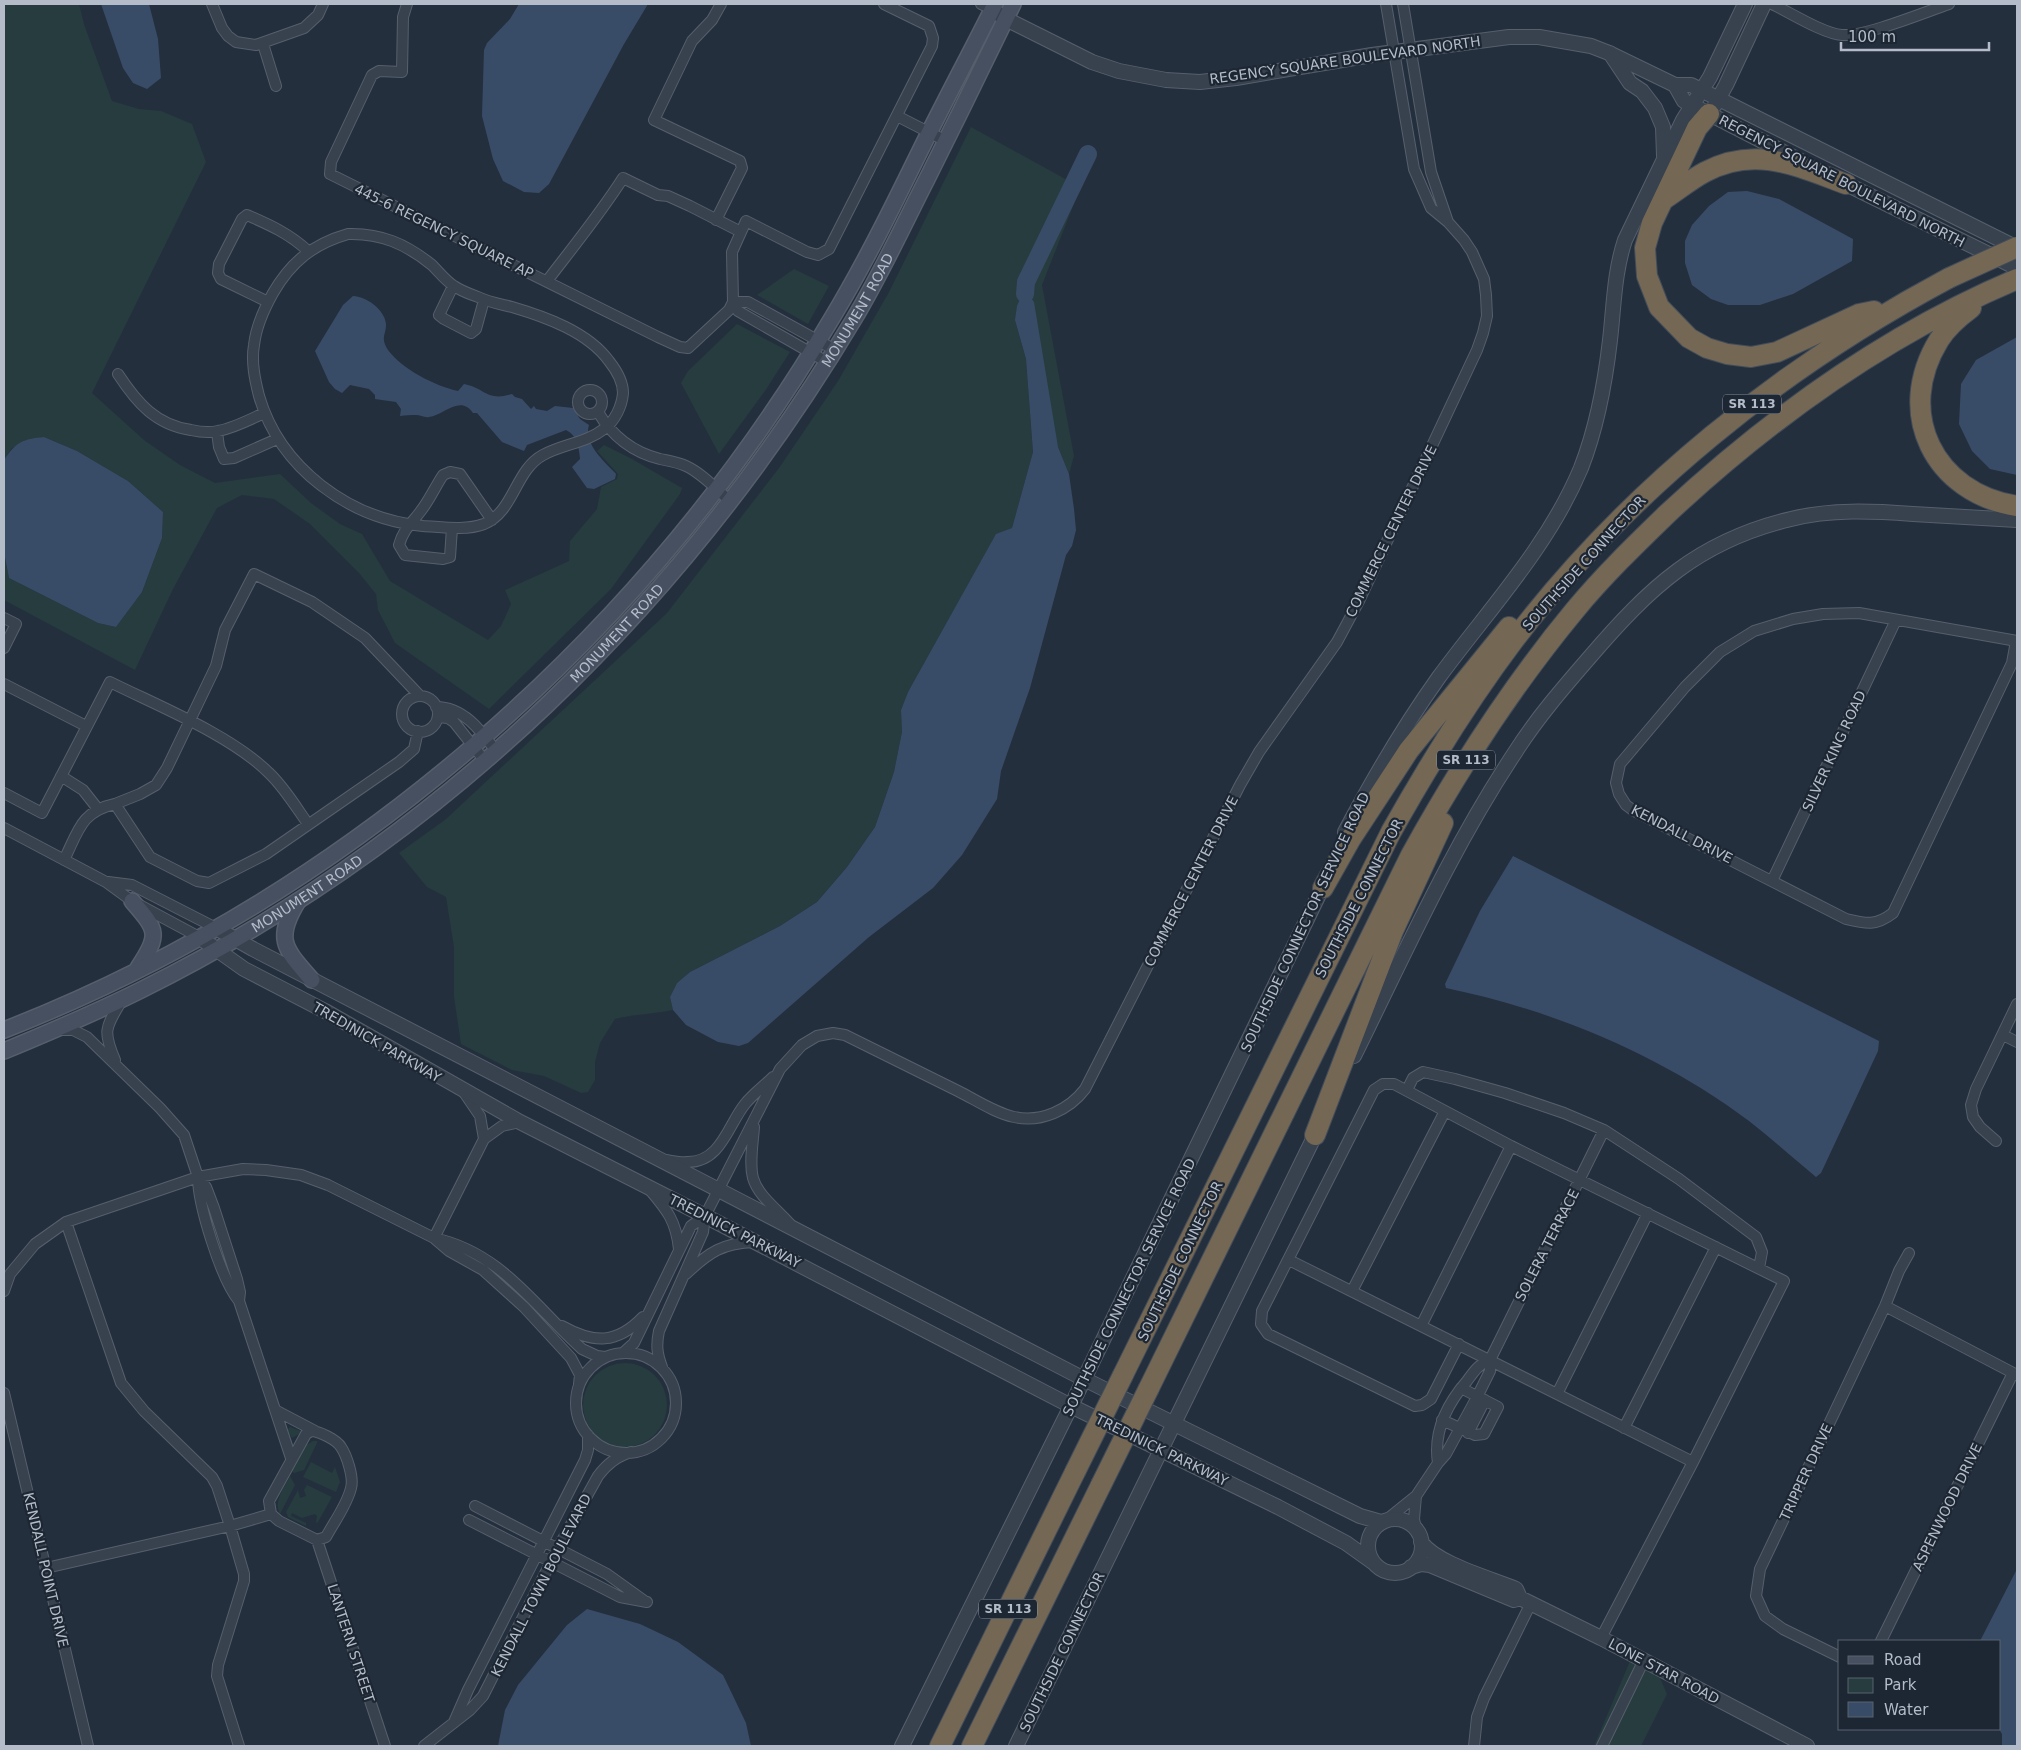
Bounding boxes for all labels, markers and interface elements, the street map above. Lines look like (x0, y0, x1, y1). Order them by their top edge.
scale bar (1841, 20, 1988, 52)
text: 100 m (1848, 28, 1896, 46)
street label: REGENCY SQUARE BOULEVARD NORTH (1208, 33, 1482, 87)
street label: REGENCY SQUARE BOULEVARD NORTH (1716, 112, 1968, 250)
street label: 445-6 REGENCY SQUARE AP (352, 181, 536, 281)
street label: MONUMENT ROAD (818, 250, 897, 370)
road number: SR 113 (1723, 394, 1781, 414)
street label: COMMERCE CENTER DRIVE (1342, 442, 1440, 620)
street label: SOUTHSIDE CONNECTOR (1519, 492, 1649, 634)
street label: MONUMENT ROAD (567, 581, 667, 686)
street label: SILVER KING ROAD (1799, 688, 1869, 814)
road number: SR 113 (1437, 750, 1495, 770)
street label: SOUTHSIDE CONNECTOR SERVICE ROAD (1238, 790, 1372, 1054)
street label: COMMERCE CENTER DRIVE (1141, 793, 1241, 969)
street label: KENDALL DRIVE (1629, 802, 1735, 866)
street label: SOUTHSIDE CONNECTOR (1312, 816, 1406, 980)
street label: MONUMENT ROAD (249, 852, 366, 936)
street label: TREDINICK PARKWAY (309, 998, 444, 1086)
street label: SOUTHSIDE CONNECTOR SERVICE ROAD (1059, 1156, 1199, 1418)
street label: SOUTHSIDE CONNECTOR (1134, 1178, 1226, 1344)
street label: SOLERA TERRACE (1512, 1186, 1582, 1304)
street label: TREDINICK PARKWAY (666, 1190, 804, 1271)
street label: TREDINICK PARKWAY (1092, 1410, 1231, 1489)
street label: TRIPPER DRIVE (1776, 1421, 1836, 1524)
street label: ASPENWOOD DRIVE (1909, 1440, 1985, 1574)
street label: KENDALL POINT DRIVE (20, 1491, 72, 1649)
street label: KENDALL TOWN BOULEVARD (488, 1491, 594, 1679)
street label: SOUTHSIDE CONNECTOR (1016, 1569, 1108, 1735)
street label: LANTERN STREET (324, 1582, 378, 1705)
road number: SR 113 (979, 1600, 1037, 1618)
street label: LONE STAR ROAD (1606, 1635, 1722, 1707)
legend (1838, 1640, 2001, 1730)
text: Road (1884, 1651, 1922, 1669)
text: Park (1884, 1676, 1917, 1694)
text: Water (1884, 1701, 1929, 1719)

